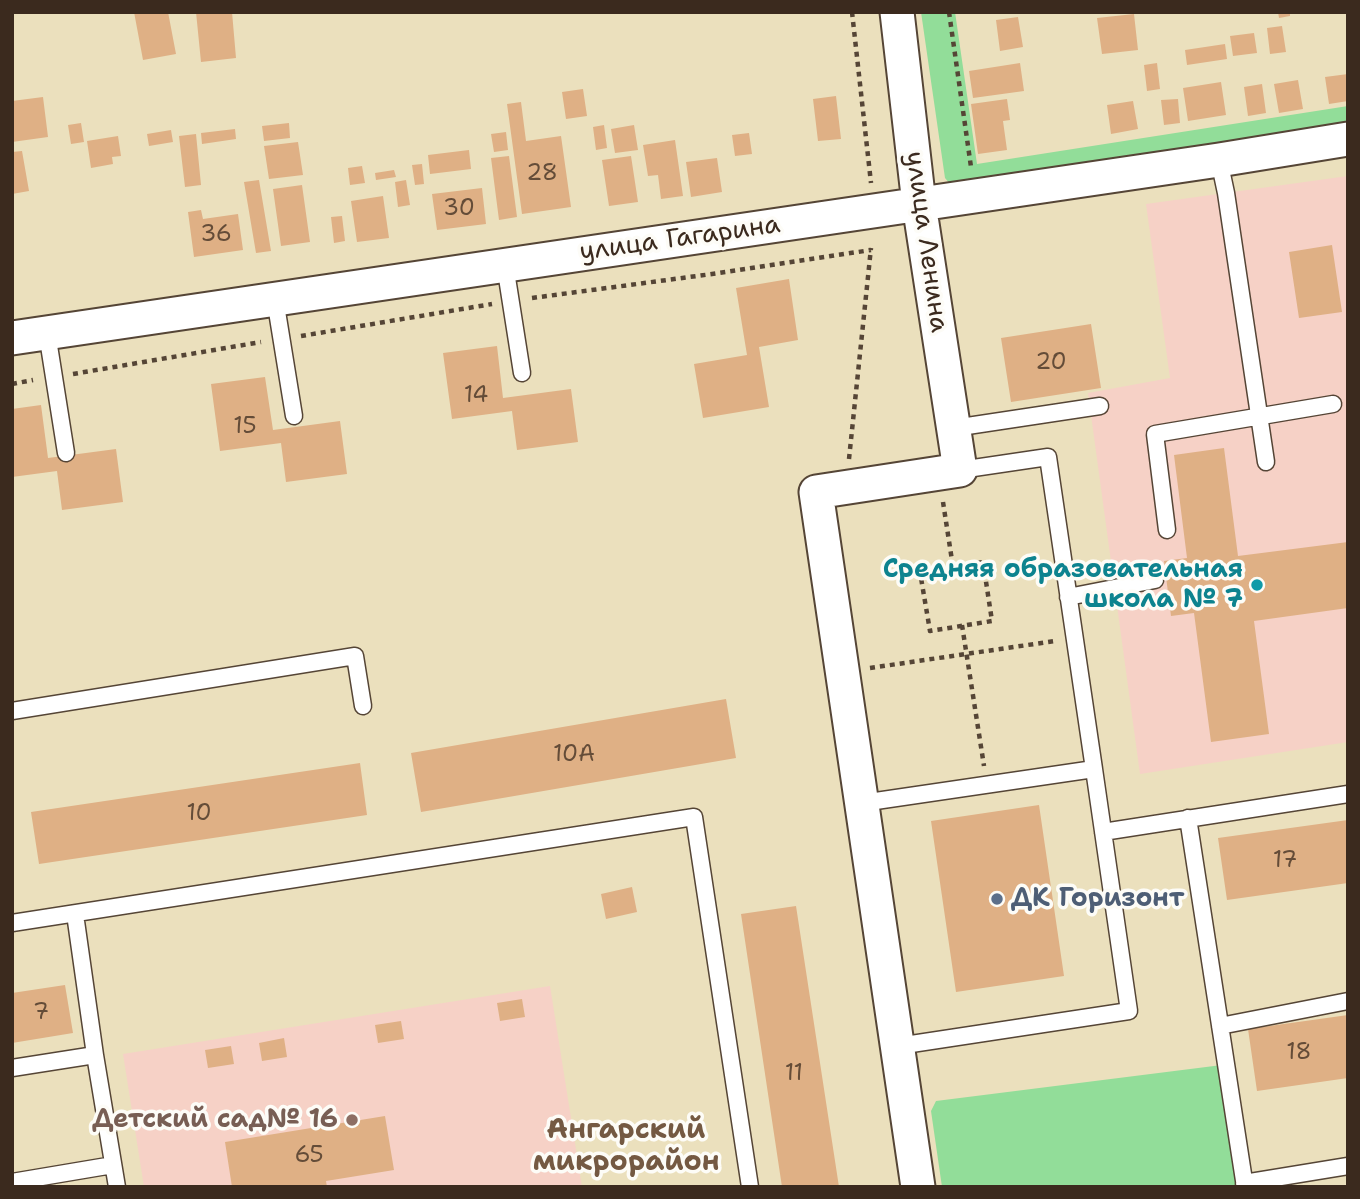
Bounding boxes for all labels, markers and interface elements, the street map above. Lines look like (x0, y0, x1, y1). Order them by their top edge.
street label: улица Ленина (898, 149, 954, 335)
house number: 28 (526, 160, 558, 188)
house number: 30 (443, 195, 475, 223)
street label: улица Гагарина (578, 209, 782, 269)
house number: 36 (200, 221, 232, 249)
house number: 20 (1035, 349, 1067, 377)
house number: 14 (464, 382, 488, 410)
house number: 15 (233, 413, 257, 441)
place label: Средняя образовательная школа № 7 (883, 554, 1243, 616)
marker: Средняя образовательная школа № 7 (1249, 577, 1265, 593)
house number: 10А (553, 741, 595, 769)
house number: 10 (186, 800, 212, 828)
house number: 17 (1273, 847, 1297, 875)
place label: ДК Горизонт (1011, 883, 1184, 915)
marker: ДК Горизонт (989, 891, 1005, 907)
house number: 7 (33, 999, 49, 1027)
house number: 18 (1286, 1039, 1312, 1067)
house number: 11 (785, 1060, 803, 1088)
place label: Детский сад№ 16 (92, 1104, 338, 1136)
marker: Детский сад№ 16 (344, 1112, 360, 1128)
district label: Ангарский микрорайон (532, 1114, 720, 1180)
house number: 65 (294, 1142, 324, 1170)

